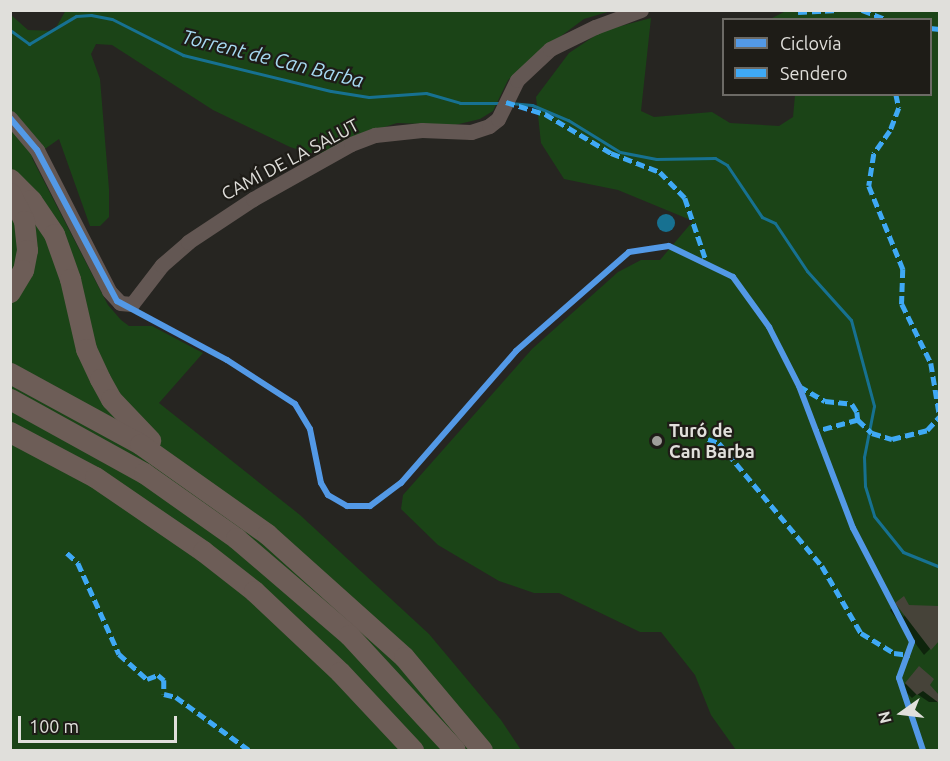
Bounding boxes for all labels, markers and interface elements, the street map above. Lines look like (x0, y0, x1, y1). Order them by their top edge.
legend (722, 18, 932, 96)
water label: Torrent de Can Barba (180, 24, 366, 92)
text: Ciclovía (780, 33, 841, 53)
text: Sendero (780, 63, 847, 83)
street label: CAMÍ DE LA SALUT (218, 114, 362, 204)
place label: Turó de Can Barba (669, 420, 755, 462)
marker: Turó de Can Barba (650, 434, 664, 448)
north arrow (872, 683, 932, 743)
scale bar (21, 704, 180, 742)
text: N (874, 709, 895, 725)
text: 100 m (29, 716, 79, 736)

